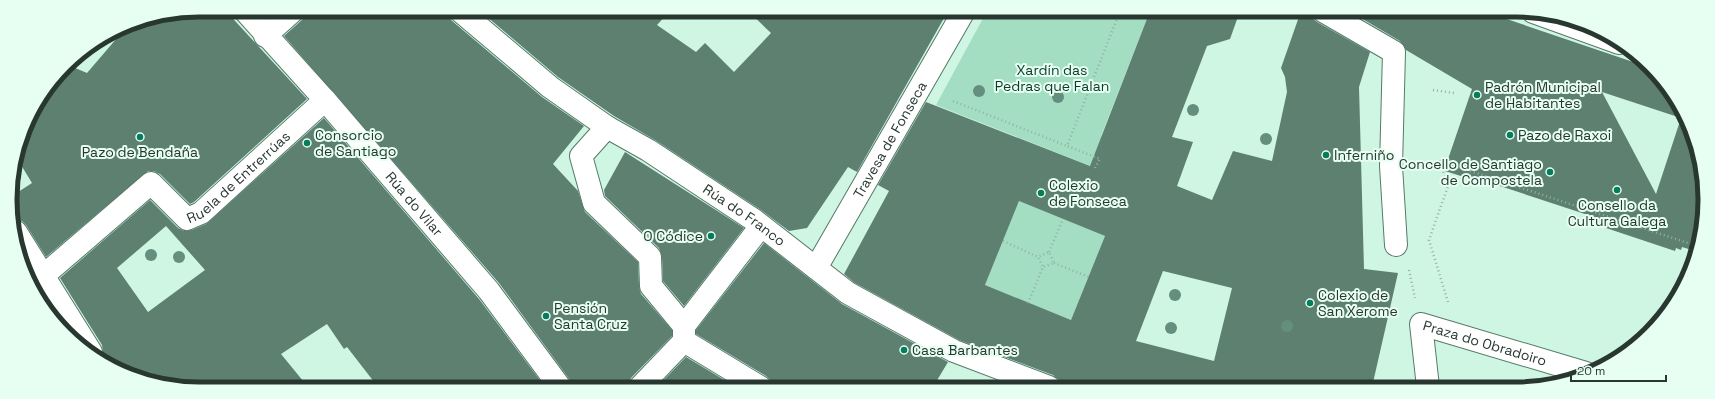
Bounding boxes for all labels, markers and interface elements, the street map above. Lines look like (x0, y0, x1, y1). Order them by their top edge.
park label: Xardín das Pedras que Falan (995, 61, 1109, 95)
street label: Travesa de Fonseca (849, 78, 931, 202)
place label: Padrón Municipal de Habitantes (1485, 78, 1601, 112)
marker: Padrón Municipal de Habitantes (1472, 90, 1482, 100)
place label: Consorcio de Santiago (315, 126, 396, 160)
place label: Pazo de Raxoi (1518, 126, 1611, 144)
street label: Ruela de Entrerrúas (184, 127, 294, 227)
marker: Pazo de Raxoi (1505, 130, 1515, 140)
marker: Pazo de Bendaña (135, 132, 145, 142)
marker: Consorcio de Santiago (302, 138, 312, 148)
place label: Pazo de Bendaña (82, 143, 198, 161)
place label: Inferniño (1334, 146, 1394, 164)
marker: Inferniño (1321, 150, 1331, 160)
place label: Concello de Santiago de Compostela (1399, 155, 1542, 189)
marker: Concello de Santiago de Compostela (1545, 167, 1555, 177)
street label: Rúa do Vilar (382, 168, 447, 240)
place label: Colexio de Fonseca (1049, 176, 1127, 210)
street label: Rúa do Franco (700, 180, 789, 250)
marker: Consello da Cultura Galega (1612, 185, 1622, 195)
marker: Colexio de Fonseca (1036, 188, 1046, 198)
place label: Consello da Cultura Galega (1568, 196, 1666, 230)
place label: O Códice (643, 227, 703, 245)
marker: O Códice (706, 231, 716, 241)
place label: Colexio de San Xerome (1318, 286, 1398, 320)
marker: Colexio de San Xerome (1305, 298, 1315, 308)
place label: Pensión Santa Cruz (554, 299, 627, 333)
marker: Pensión Santa Cruz (541, 311, 551, 321)
street label: Praza do Obradoiro (1421, 316, 1549, 370)
place label: Casa Barbantes (912, 341, 1018, 359)
marker: Casa Barbantes (899, 345, 909, 355)
scale bar (1571, 357, 1666, 383)
text: 20 m (1577, 363, 1605, 379)

